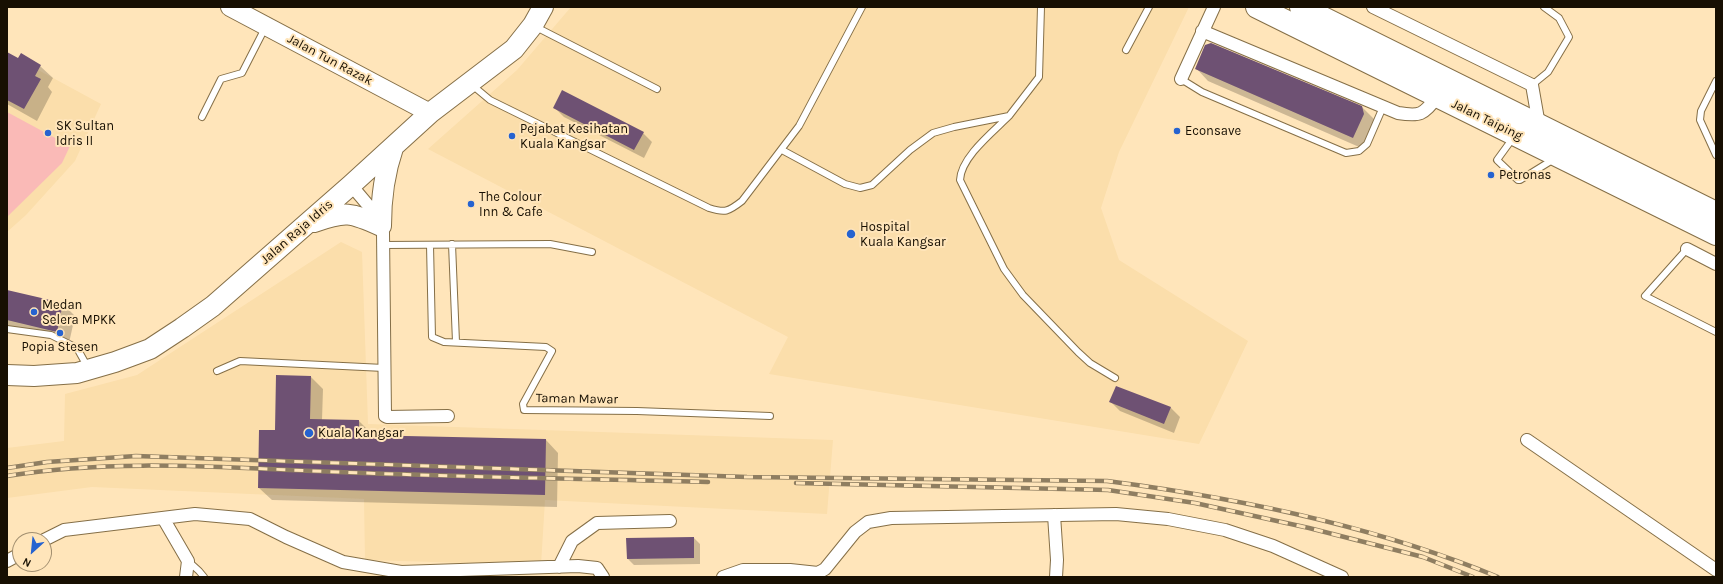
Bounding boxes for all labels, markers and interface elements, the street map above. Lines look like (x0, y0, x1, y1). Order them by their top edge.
street label: Jalan Tun Razak (285, 31, 375, 89)
street label: Jalan Taiping (1449, 96, 1525, 144)
place label: SK Sultan Idris II (56, 118, 114, 149)
place label: Pejabat Kesihatan Kuala Kangsar (520, 121, 628, 152)
place label: Econsave (1185, 123, 1241, 139)
marker: Econsave (1172, 126, 1182, 136)
marker: SK Sultan Idris II (43, 128, 53, 138)
marker: Pejabat Kesihatan Kuala Kangsar (507, 131, 517, 141)
place label: Petronas (1499, 167, 1551, 183)
marker: Petronas (1486, 170, 1496, 180)
place label: The Colour Inn & Cafe (479, 189, 543, 220)
street label: Jalan Raja Idris (258, 196, 336, 268)
marker: The Colour Inn & Cafe (466, 199, 476, 209)
place label: Hospital Kuala Kangsar (860, 219, 946, 250)
marker: Hospital Kuala Kangsar (845, 228, 857, 240)
place label: Medan Selera MPKK (42, 297, 116, 328)
marker: Medan Selera MPKK (29, 307, 39, 317)
marker: Popia Stesen (55, 328, 65, 338)
place label: Popia Stesen (22, 339, 98, 355)
street label: Taman Mawar (536, 390, 618, 408)
place label: Kuala Kangsar (318, 425, 404, 441)
marker: Kuala Kangsar (303, 427, 315, 439)
north arrow (12, 532, 52, 572)
text: N (20, 555, 33, 570)

